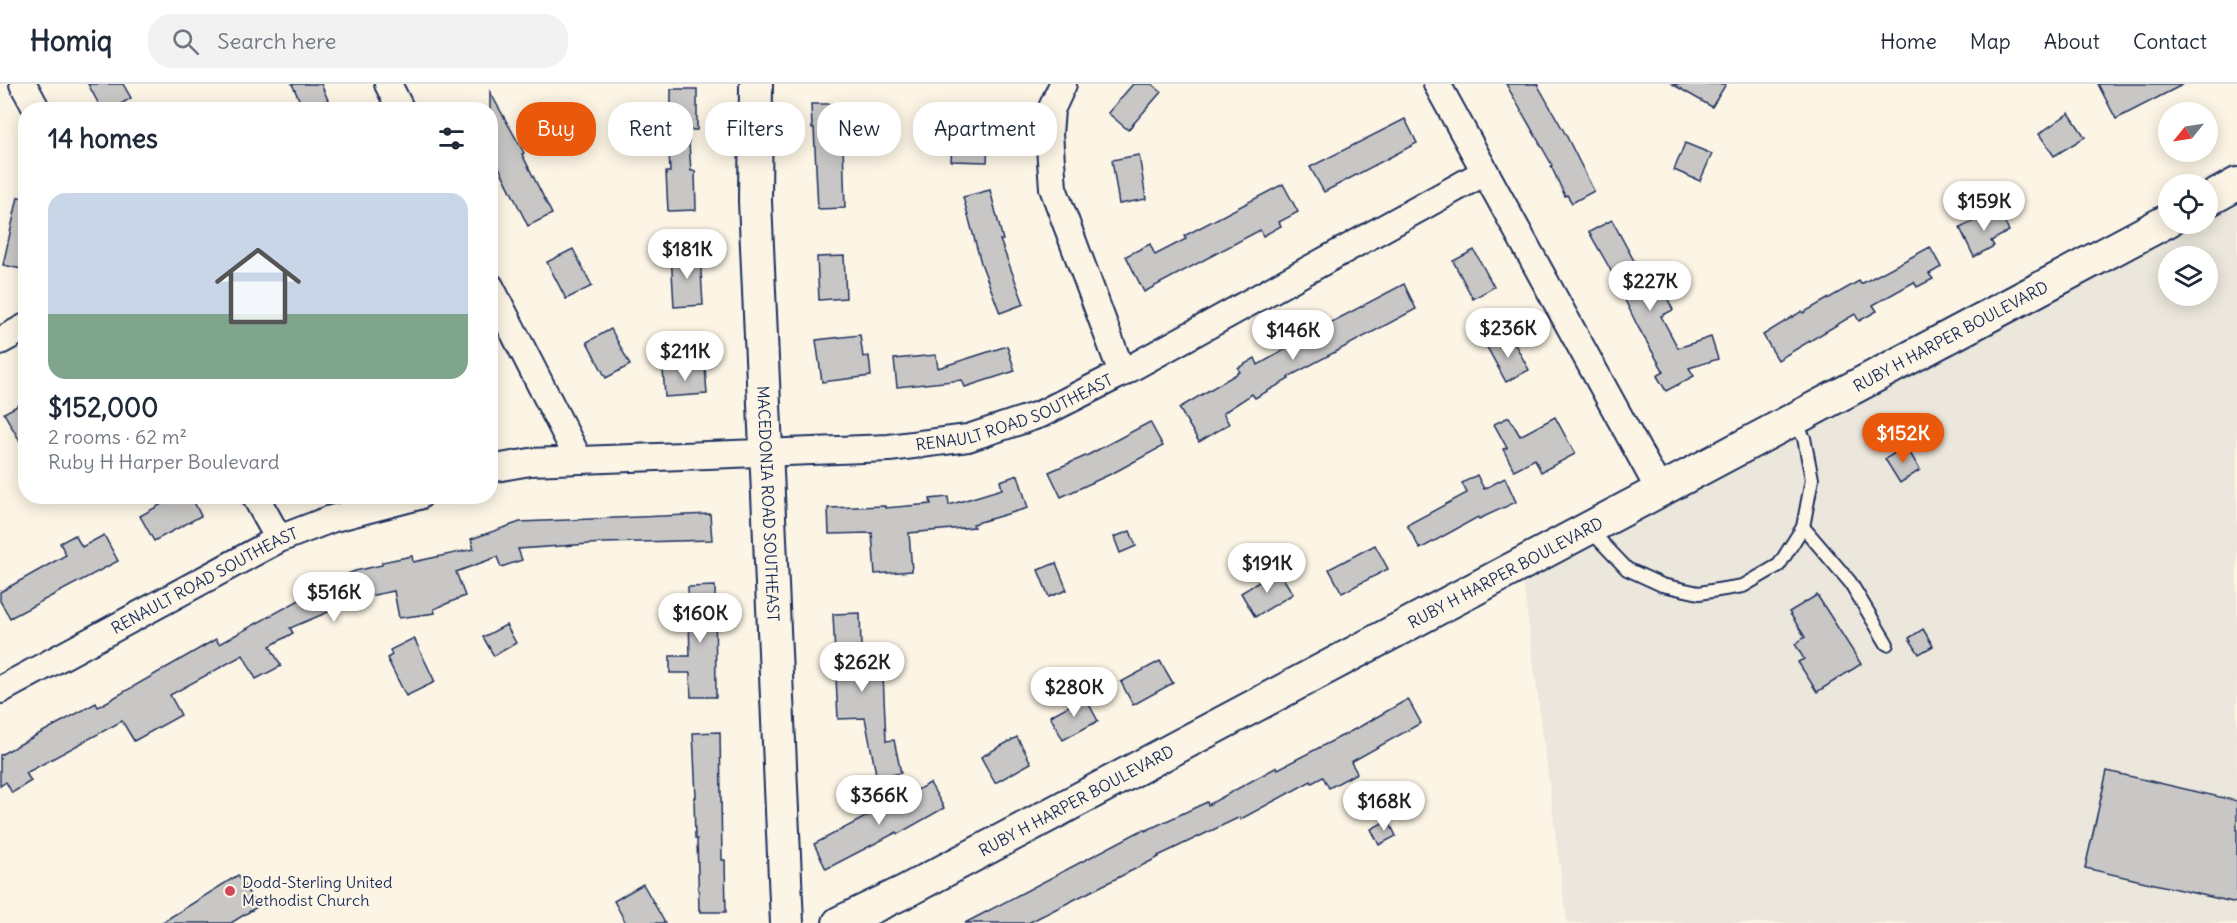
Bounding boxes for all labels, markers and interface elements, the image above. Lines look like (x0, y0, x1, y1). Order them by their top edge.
search box (148, 14, 568, 68)
text: Homiq (30, 23, 112, 59)
icon: search (169, 25, 202, 58)
text: Search here (217, 27, 336, 55)
text: Home (1880, 28, 1937, 55)
text: Map (1970, 28, 2011, 55)
text: About (2044, 28, 2100, 55)
text: Contact (2133, 28, 2207, 55)
chip: Buy (516, 102, 596, 156)
chip: Rent (608, 102, 693, 156)
chip: Filters (705, 102, 805, 156)
chip: New (817, 102, 901, 156)
chip: Apartment (913, 102, 1057, 156)
north arrow (2158, 102, 2218, 162)
map controls (2158, 102, 2218, 306)
text: 14 homes (48, 122, 158, 155)
icon: filters (435, 122, 468, 155)
button: locate (2158, 174, 2218, 234)
pin: $159K (1942, 181, 2026, 232)
text: $159K (1957, 188, 2011, 213)
pin: $181K (645, 229, 729, 280)
icon: home (204, 232, 312, 340)
text: $181K (662, 236, 712, 261)
button: layers (2158, 246, 2218, 306)
pin: $227K (1608, 261, 1692, 312)
text: $227K (1622, 268, 1678, 293)
street label: RUBY H HARPER BOULEVARD (1850, 276, 2051, 396)
pin: $236K (1466, 308, 1550, 359)
pin: $146K (1251, 310, 1335, 361)
text: $236K (1479, 315, 1537, 340)
text: $146K (1266, 317, 1320, 342)
pin: $211K (643, 331, 727, 382)
text: $211K (660, 338, 710, 363)
street label: RENAULT ROAD SOUTHEAST (915, 369, 1116, 455)
street label: MACEDONIA ROAD SOUTHEAST (753, 385, 784, 622)
text: $152,000 (48, 391, 158, 424)
pin: $152K (1861, 413, 1945, 464)
text: $152K (1876, 420, 1930, 445)
text: 2 rooms · 62 m² (48, 424, 187, 449)
text: Ruby H Harper Boulevard (48, 449, 280, 474)
street label: RUBY H HARPER BOULEVARD (1405, 513, 1606, 632)
street label: RENAULT ROAD SOUTHEAST (108, 523, 300, 638)
pin: $191K (1225, 543, 1309, 594)
text: $191K (1242, 550, 1292, 575)
pin: $516K (292, 572, 376, 623)
text: $516K (307, 579, 361, 604)
pin: $160K (658, 593, 742, 644)
text: $160K (672, 600, 728, 625)
pin: $262K (820, 642, 904, 693)
text: $262K (834, 649, 890, 674)
pin: $280K (1032, 667, 1116, 718)
text: $280K (1044, 674, 1104, 699)
street label: RUBY H HARPER BOULEVARD (975, 741, 1177, 860)
pin: $366K (837, 775, 921, 826)
pin: $168K (1342, 781, 1426, 832)
text: $366K (850, 782, 908, 807)
text: $168K (1357, 788, 1411, 813)
place label: Dodd-Sterling United Methodist Church (242, 872, 392, 910)
marker: Dodd-Sterling United Methodist Church (223, 884, 237, 898)

